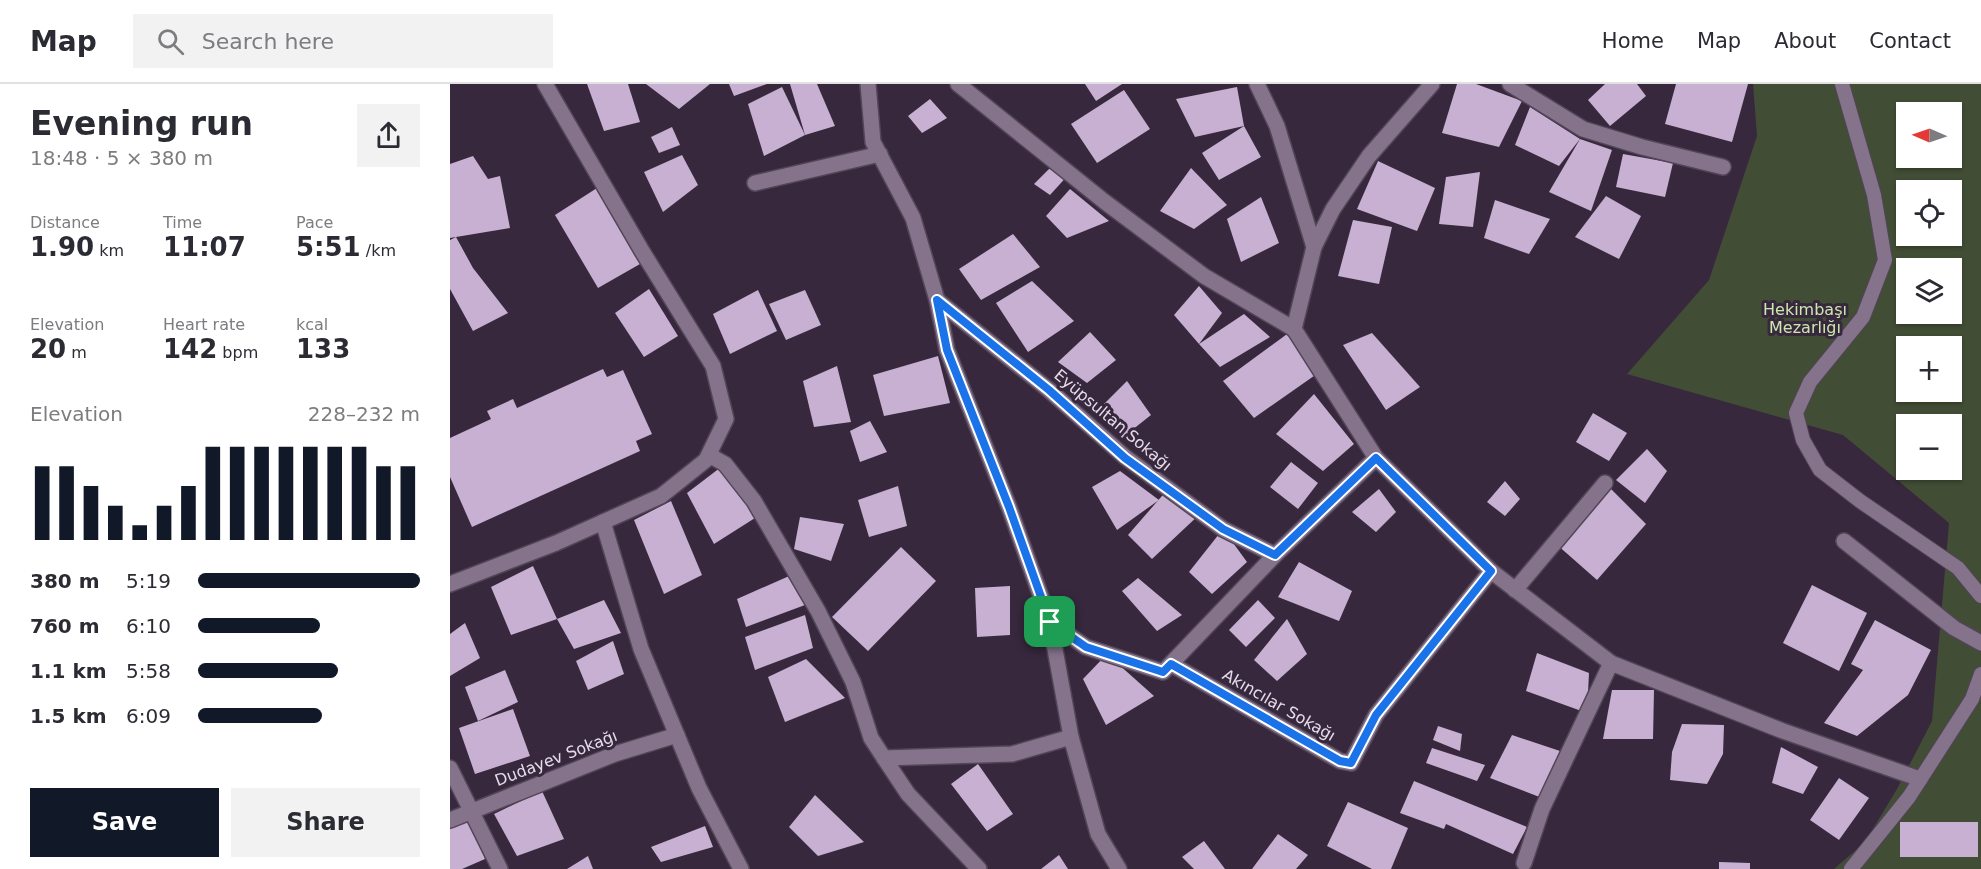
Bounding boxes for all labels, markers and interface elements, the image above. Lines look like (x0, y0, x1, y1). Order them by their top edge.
search box (133, 14, 553, 68)
text: Map (30, 25, 97, 58)
icon: search (154, 25, 187, 58)
text: Search here (202, 29, 334, 54)
text: Home (1602, 29, 1664, 53)
text: Map (1697, 29, 1741, 53)
text: About (1774, 29, 1836, 53)
text: Contact (1869, 29, 1951, 53)
north arrow (1896, 102, 1962, 168)
map controls (1896, 102, 1962, 480)
text: Evening run (30, 104, 253, 143)
button: share (357, 104, 420, 167)
text: 18:48 · 5 × 380 m (30, 146, 213, 170)
button: locate (1896, 180, 1962, 246)
text: Distance (30, 213, 100, 232)
text: Time (163, 213, 202, 232)
text: Pace (296, 213, 333, 232)
text: 1.90 (30, 232, 94, 262)
text: 11:07 (163, 232, 246, 262)
text: 5:51 (296, 232, 361, 262)
text: km (94, 241, 124, 260)
text: /km (361, 241, 396, 260)
button: layers (1896, 258, 1962, 324)
park label: Hekimbaşı Mezarlığı (1763, 300, 1847, 337)
text: Elevation (30, 315, 104, 334)
text: Heart rate (163, 315, 245, 334)
text: kcal (296, 315, 328, 334)
text: 20 (30, 334, 66, 364)
text: 142 (163, 334, 217, 364)
text: 133 (296, 334, 350, 364)
button: + (1896, 336, 1962, 402)
text: m (66, 343, 87, 362)
text: bpm (217, 343, 258, 362)
street label: Eyüpsultan Sokağı (1050, 365, 1176, 475)
text: Elevation (30, 402, 123, 426)
text: 228–232 m (308, 402, 420, 426)
button: − (1896, 414, 1962, 480)
text: 380 m (30, 569, 100, 593)
text: 5:19 (126, 569, 171, 593)
pin (1024, 596, 1075, 647)
icon: arrive (1033, 605, 1066, 638)
text: 760 m (30, 614, 100, 638)
text: 6:10 (126, 614, 171, 638)
text: 1.1 km (30, 659, 107, 683)
text: 5:58 (126, 659, 171, 683)
street label: Akıncılar Sokağı (1219, 665, 1339, 745)
text: 1.5 km (30, 704, 107, 728)
text: 6:09 (126, 704, 171, 728)
street label: Dudayev Sokağı (492, 726, 620, 790)
button: Save (30, 788, 219, 857)
button: Share (231, 788, 420, 857)

